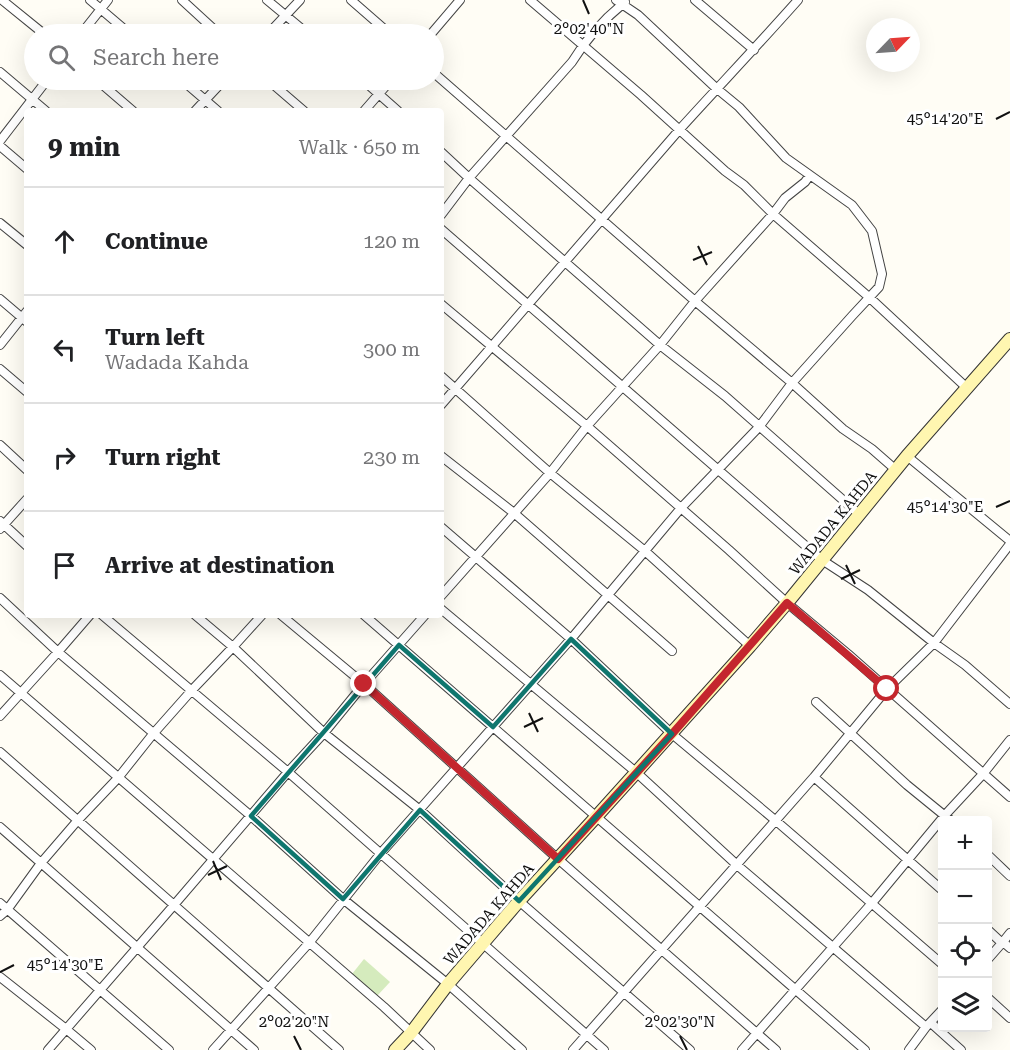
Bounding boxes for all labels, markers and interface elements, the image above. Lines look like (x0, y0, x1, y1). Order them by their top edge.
north arrow (866, 18, 920, 72)
text: 2°02'40"N (554, 20, 624, 38)
search box (24, 24, 444, 90)
icon: search (45, 41, 78, 74)
text: Search here (93, 45, 219, 70)
text: 45°14'20"E (907, 110, 983, 128)
text: 9 min (48, 132, 120, 162)
text: Walk · 650 m (299, 135, 420, 159)
icon: ahead (48, 225, 81, 258)
text: Continue (105, 229, 208, 254)
text: 120 m (363, 229, 420, 253)
text: Turn left (105, 325, 205, 350)
icon: left (48, 333, 81, 366)
text: 300 m (363, 337, 420, 361)
text: Wadada Kahda (105, 350, 249, 374)
icon: right (48, 441, 81, 474)
text: Turn right (105, 445, 220, 470)
text: 230 m (363, 445, 420, 469)
street label: WADADA KAHDA (786, 467, 881, 579)
text: 45°14'30"E (907, 498, 983, 516)
icon: arrive (48, 549, 81, 582)
text: Arrive at destination (105, 553, 334, 578)
route end (350, 670, 376, 696)
route start (873, 675, 899, 701)
map controls (938, 816, 992, 1032)
button: + (938, 816, 992, 870)
street label: WADADA KAHDA (440, 859, 538, 968)
button: − (938, 870, 992, 924)
button: locate (938, 924, 992, 978)
text: 45°14'30"E (27, 956, 103, 974)
button: layers (938, 978, 992, 1032)
text: 2°02'20"N (259, 1013, 329, 1031)
text: 2°02'30"N (645, 1013, 715, 1031)

